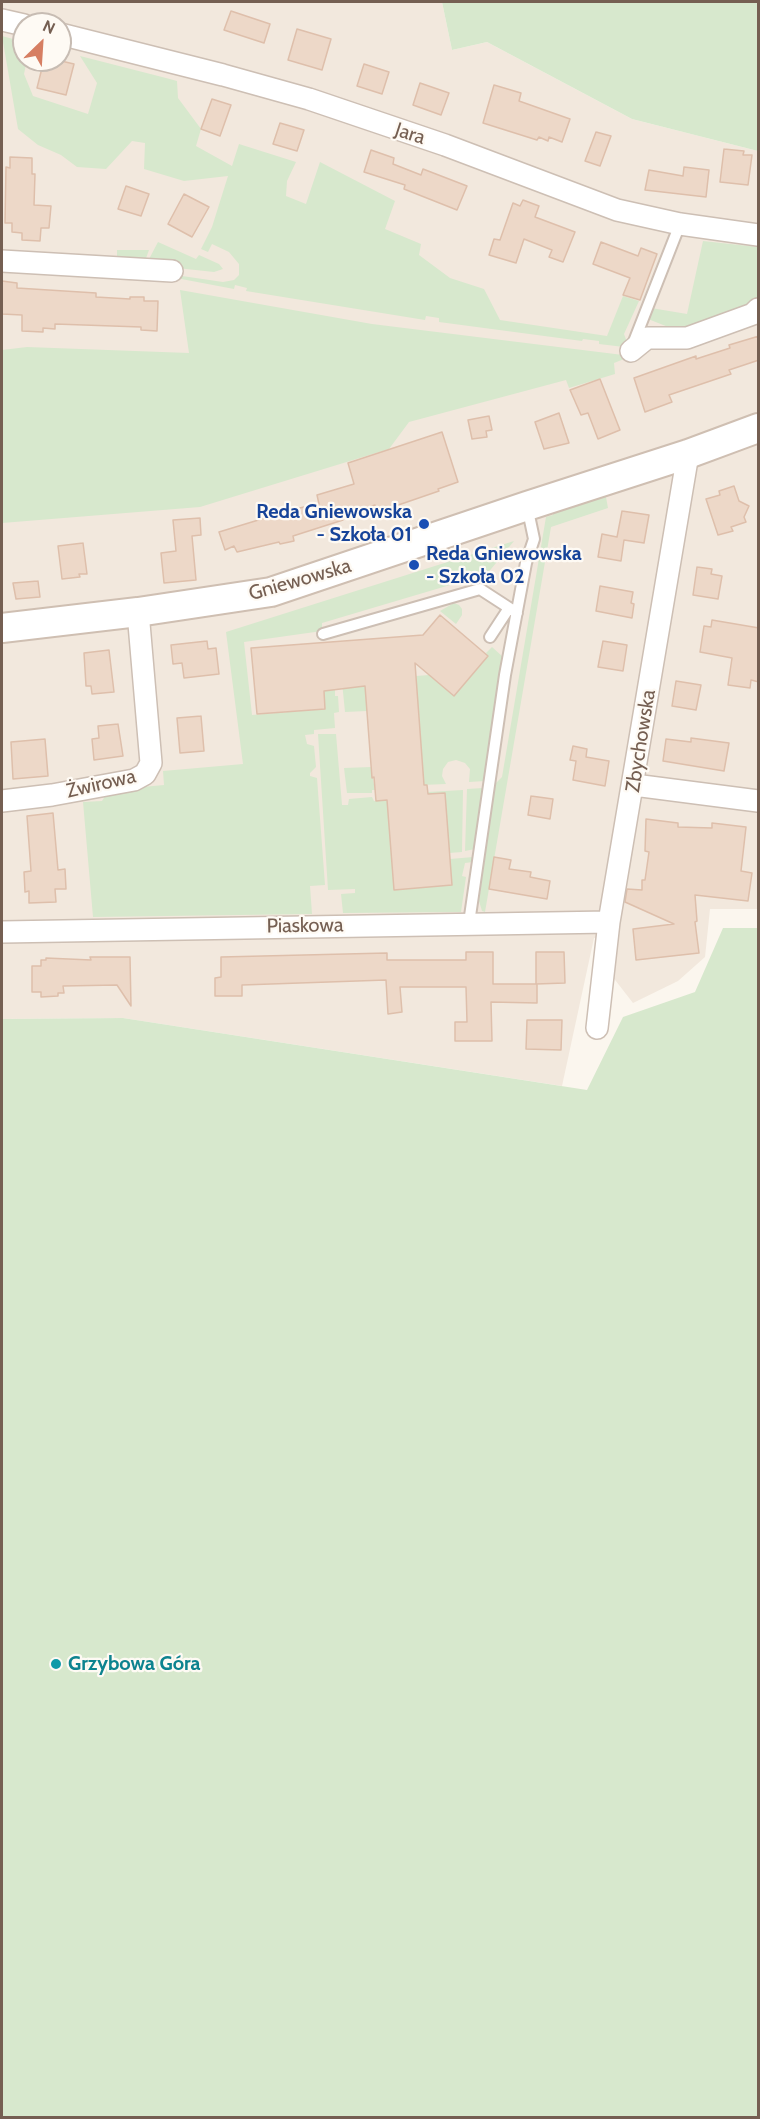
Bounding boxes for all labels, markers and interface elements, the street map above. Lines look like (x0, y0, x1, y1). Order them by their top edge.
north arrow (12, 12, 72, 72)
text: N (40, 16, 58, 38)
street label: Jara (392, 118, 428, 150)
place label: Reda Gniewowska - Szkoła 01 (256, 500, 412, 547)
marker: Reda Gniewowska - Szkoła 01 (417, 517, 431, 531)
place label: Reda Gniewowska - Szkoła 02 (426, 542, 582, 589)
street label: Gniewowska (246, 554, 354, 606)
marker: Reda Gniewowska - Szkoła 02 (407, 558, 421, 572)
street label: Zbychowska (621, 688, 661, 794)
street label: Żwirowa (64, 764, 138, 804)
street label: Piaskowa (266, 913, 344, 939)
place label: Grzybowa Góra (68, 1652, 201, 1676)
marker: Grzybowa Góra (49, 1657, 63, 1671)

